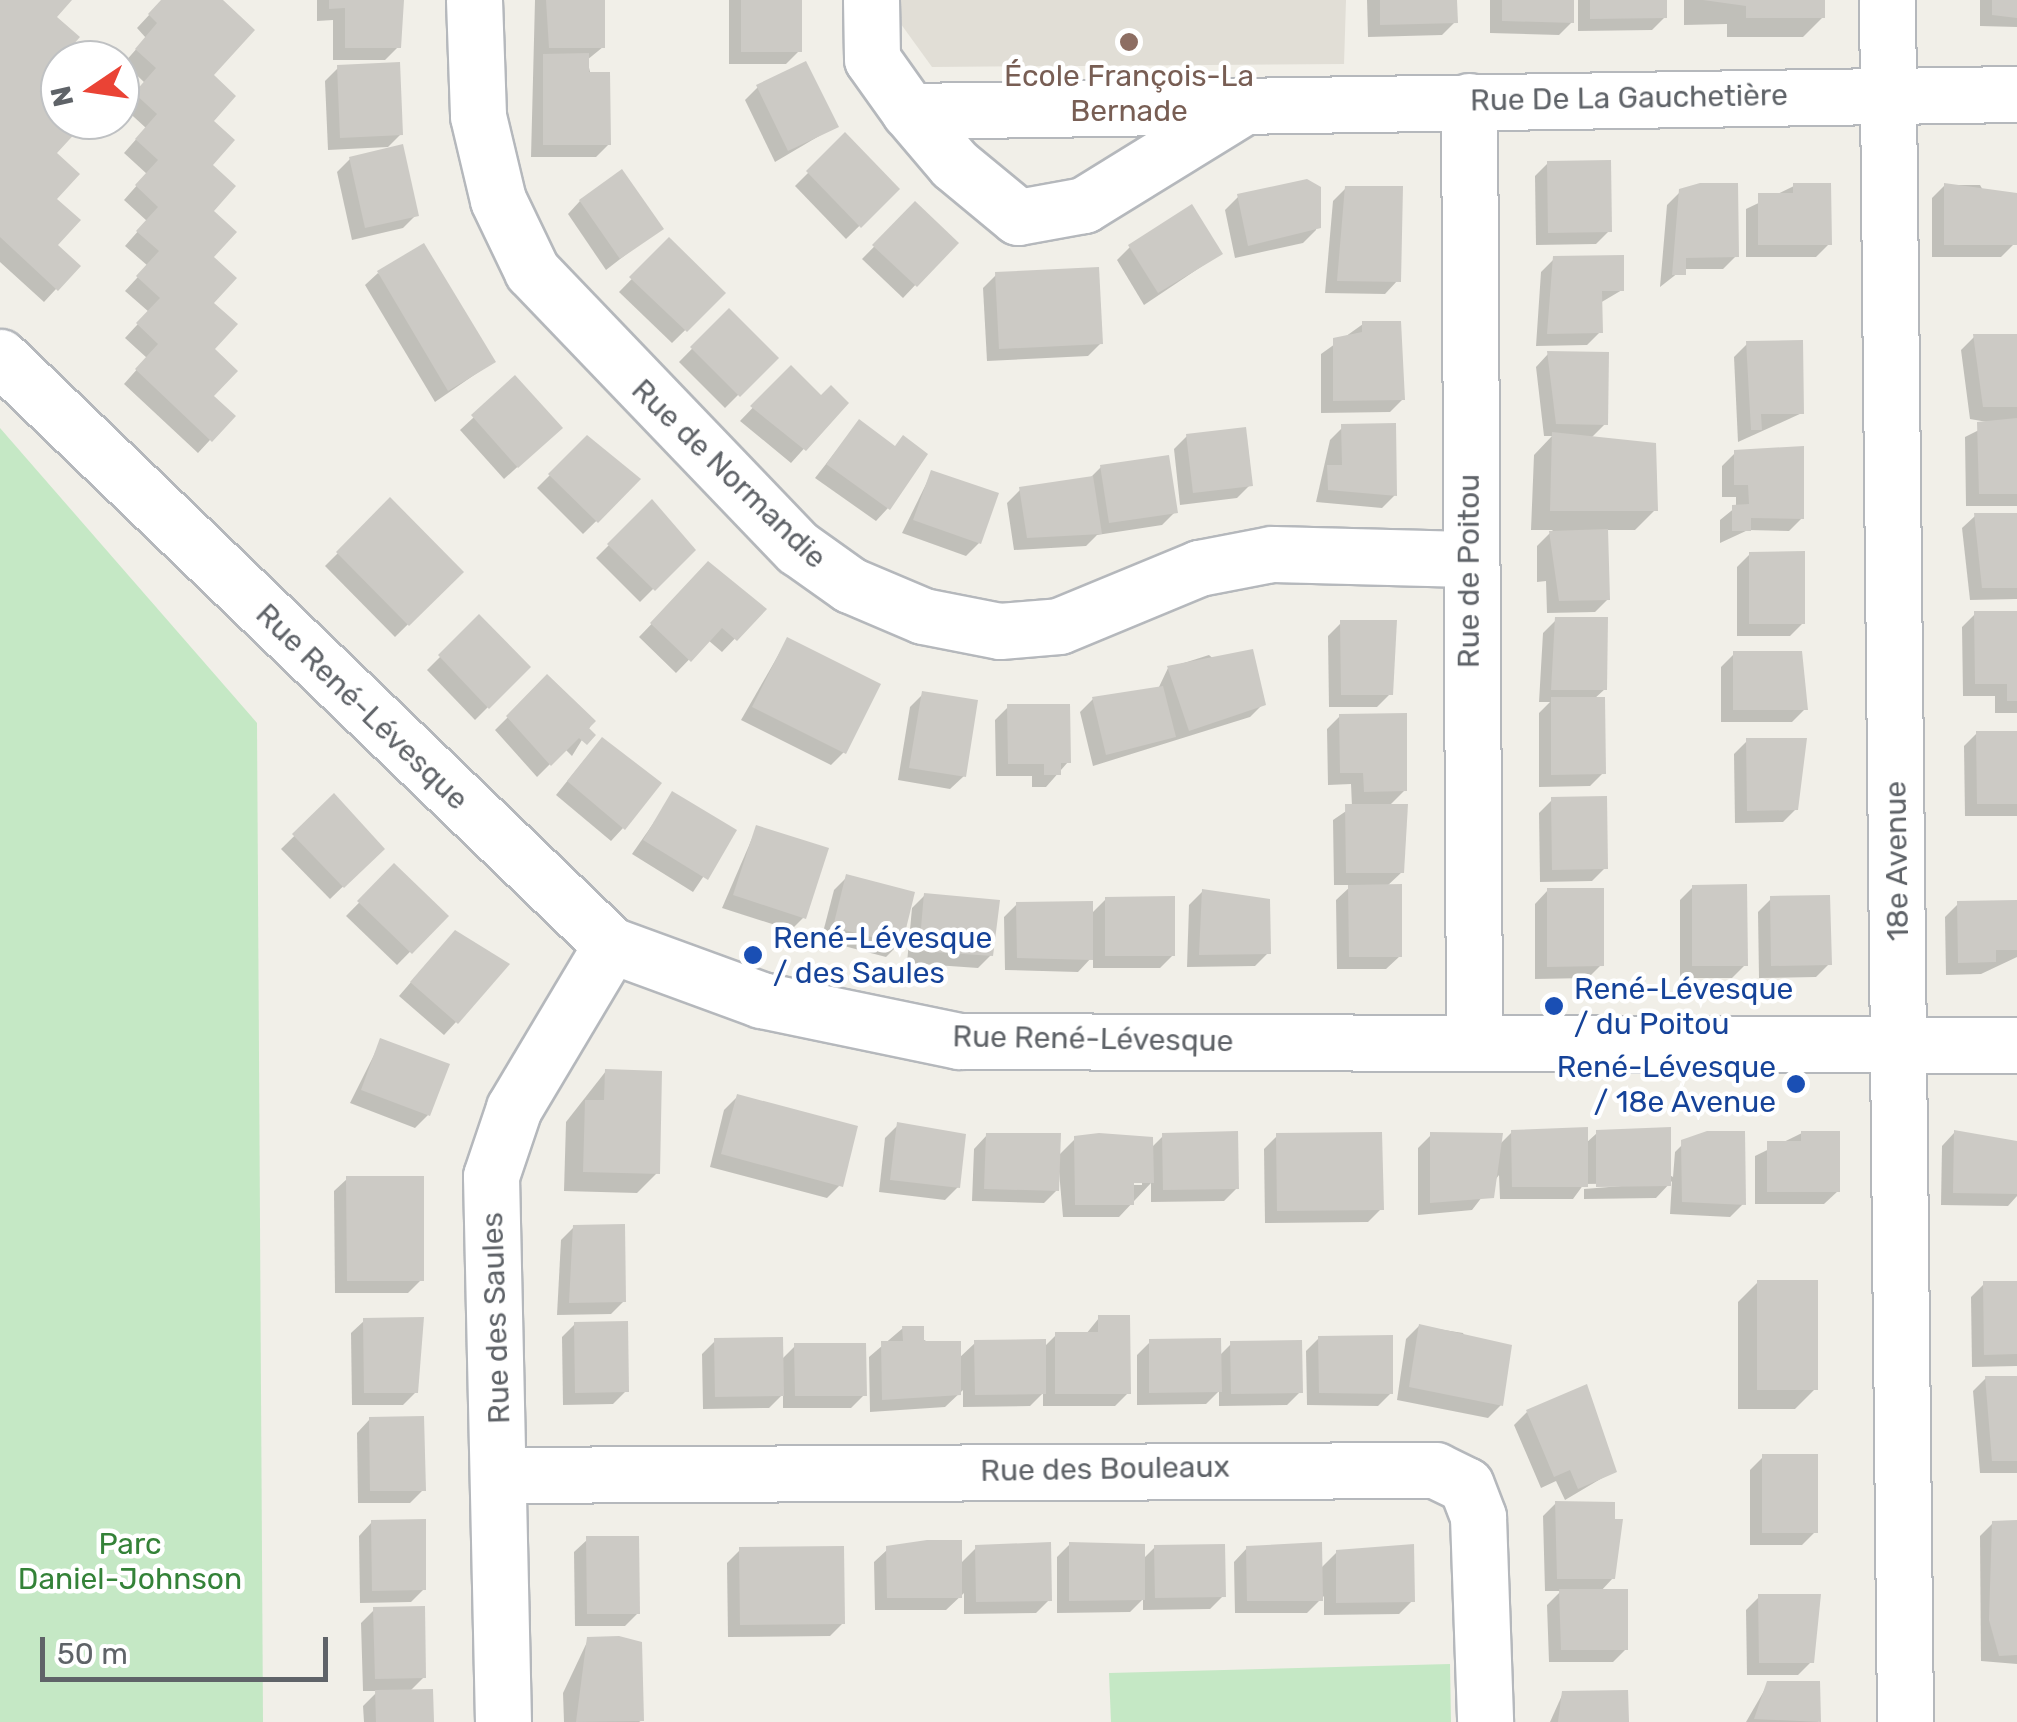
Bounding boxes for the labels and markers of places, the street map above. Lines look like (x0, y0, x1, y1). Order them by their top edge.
marker: École François-La Bernade (1118, 31, 1140, 53)
place label: École François-La Bernade (1004, 58, 1254, 128)
place label: René-Lévesque / des Saules (773, 920, 992, 990)
marker: René-Lévesque / des Saules (742, 944, 764, 966)
place label: René-Lévesque / du Poitou (1574, 971, 1793, 1042)
marker: René-Lévesque / du Poitou (1543, 995, 1565, 1017)
place label: René-Lévesque / 18e Avenue (1557, 1049, 1776, 1120)
marker: René-Lévesque / 18e Avenue (1785, 1073, 1807, 1095)

